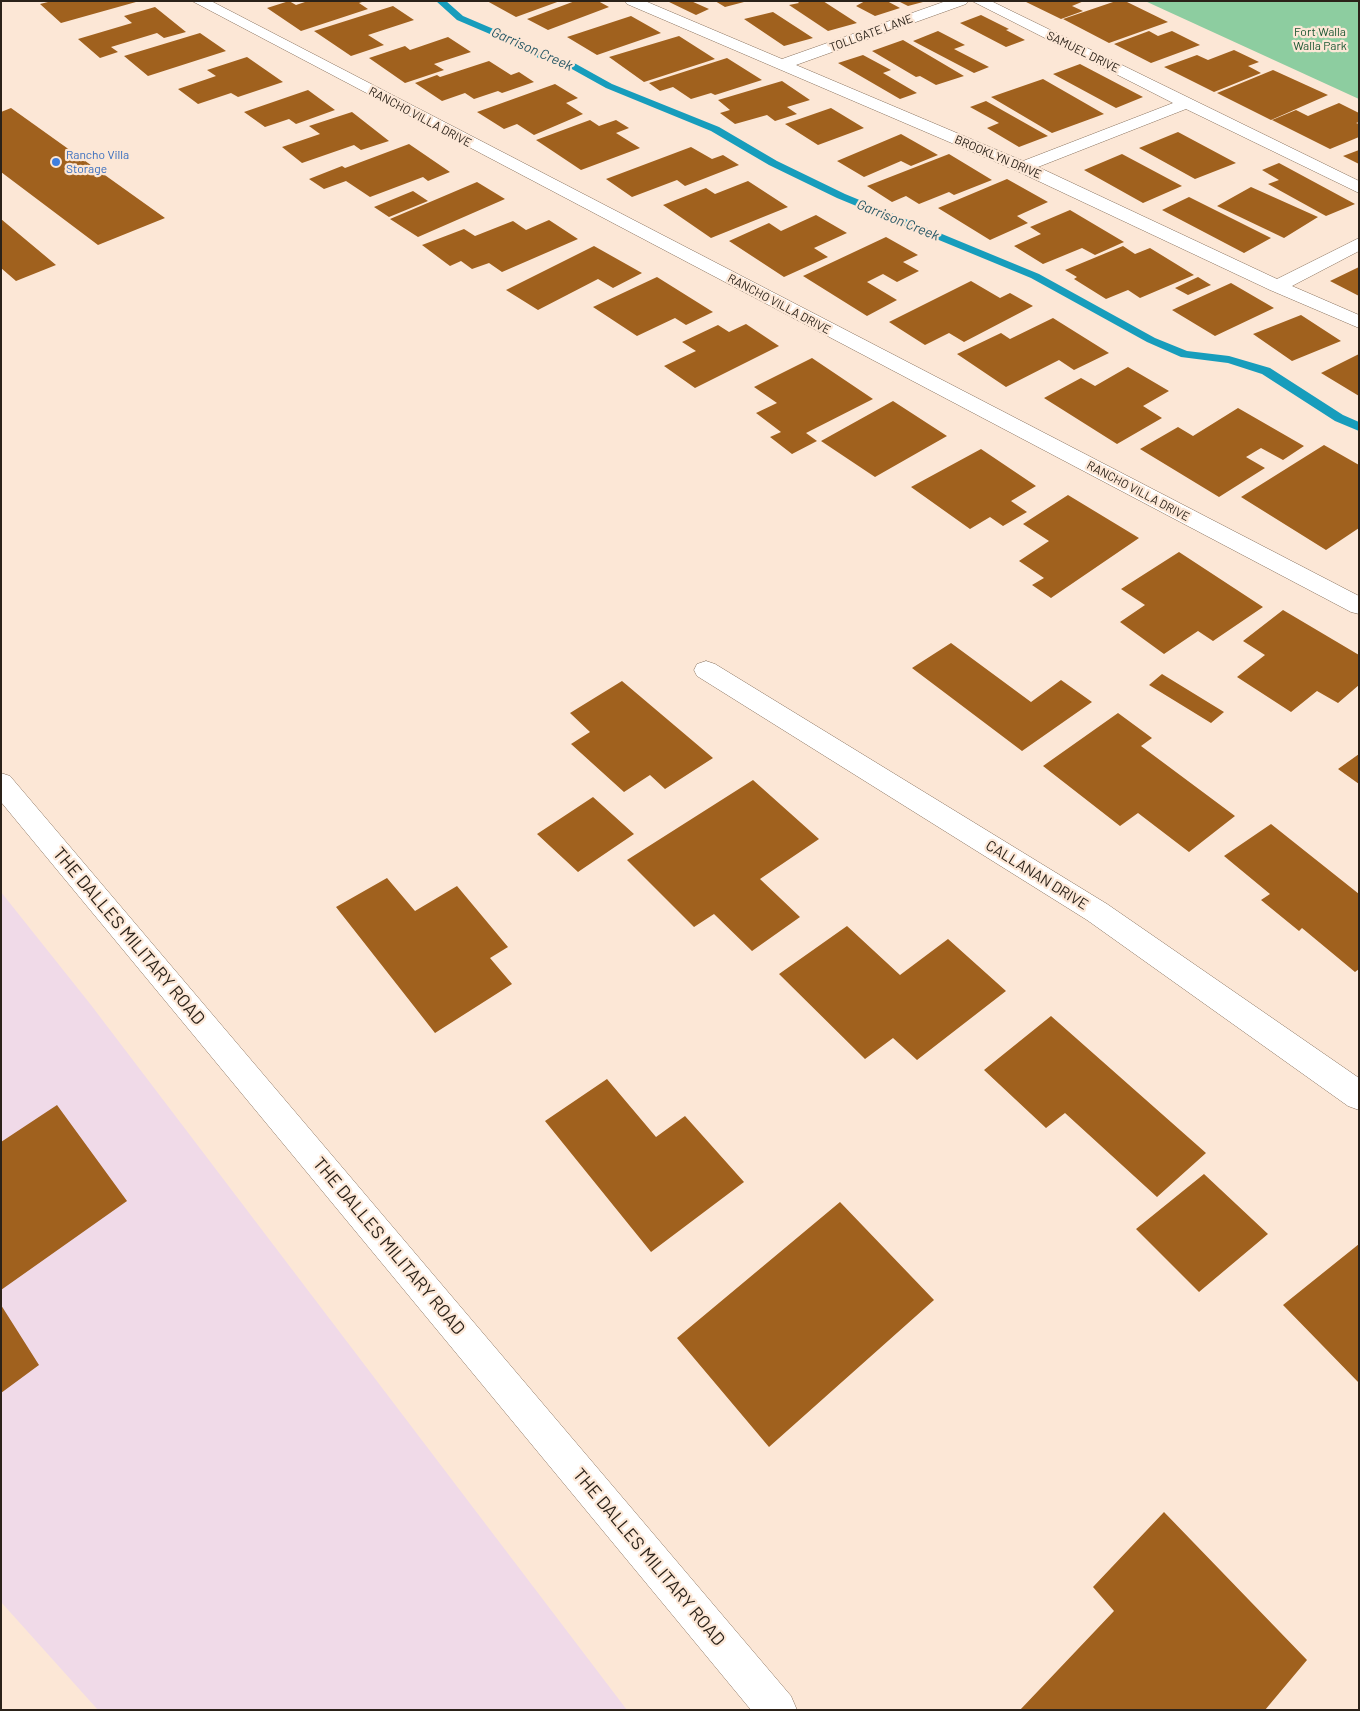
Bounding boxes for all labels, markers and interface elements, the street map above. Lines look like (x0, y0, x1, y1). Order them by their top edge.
street label: TOLLGATE LANE (827, 11, 915, 55)
water label: Garrison Creek (489, 24, 575, 74)
park label: Fort Walla Walla Park (1293, 25, 1347, 53)
street label: SAMUEL DRIVE (1044, 28, 1122, 76)
street label: RANCHO VILLA DRIVE (366, 84, 474, 150)
street label: BROOKLYN DRIVE (952, 132, 1044, 182)
place label: Rancho Villa Storage (66, 148, 129, 176)
marker: Rancho Villa Storage (50, 156, 62, 168)
water label: Garrison Creek (854, 196, 942, 244)
street label: RANCHO VILLA DRIVE (725, 271, 833, 337)
street label: RANCHO VILLA DRIVE (1084, 458, 1192, 524)
street label: CALLANAN DRIVE (982, 836, 1092, 914)
street label: THE DALLES MILITARY ROAD (48, 843, 210, 1029)
street label: THE DALLES MILITARY ROAD (308, 1153, 470, 1339)
street label: THE DALLES MILITARY ROAD (568, 1464, 730, 1650)

